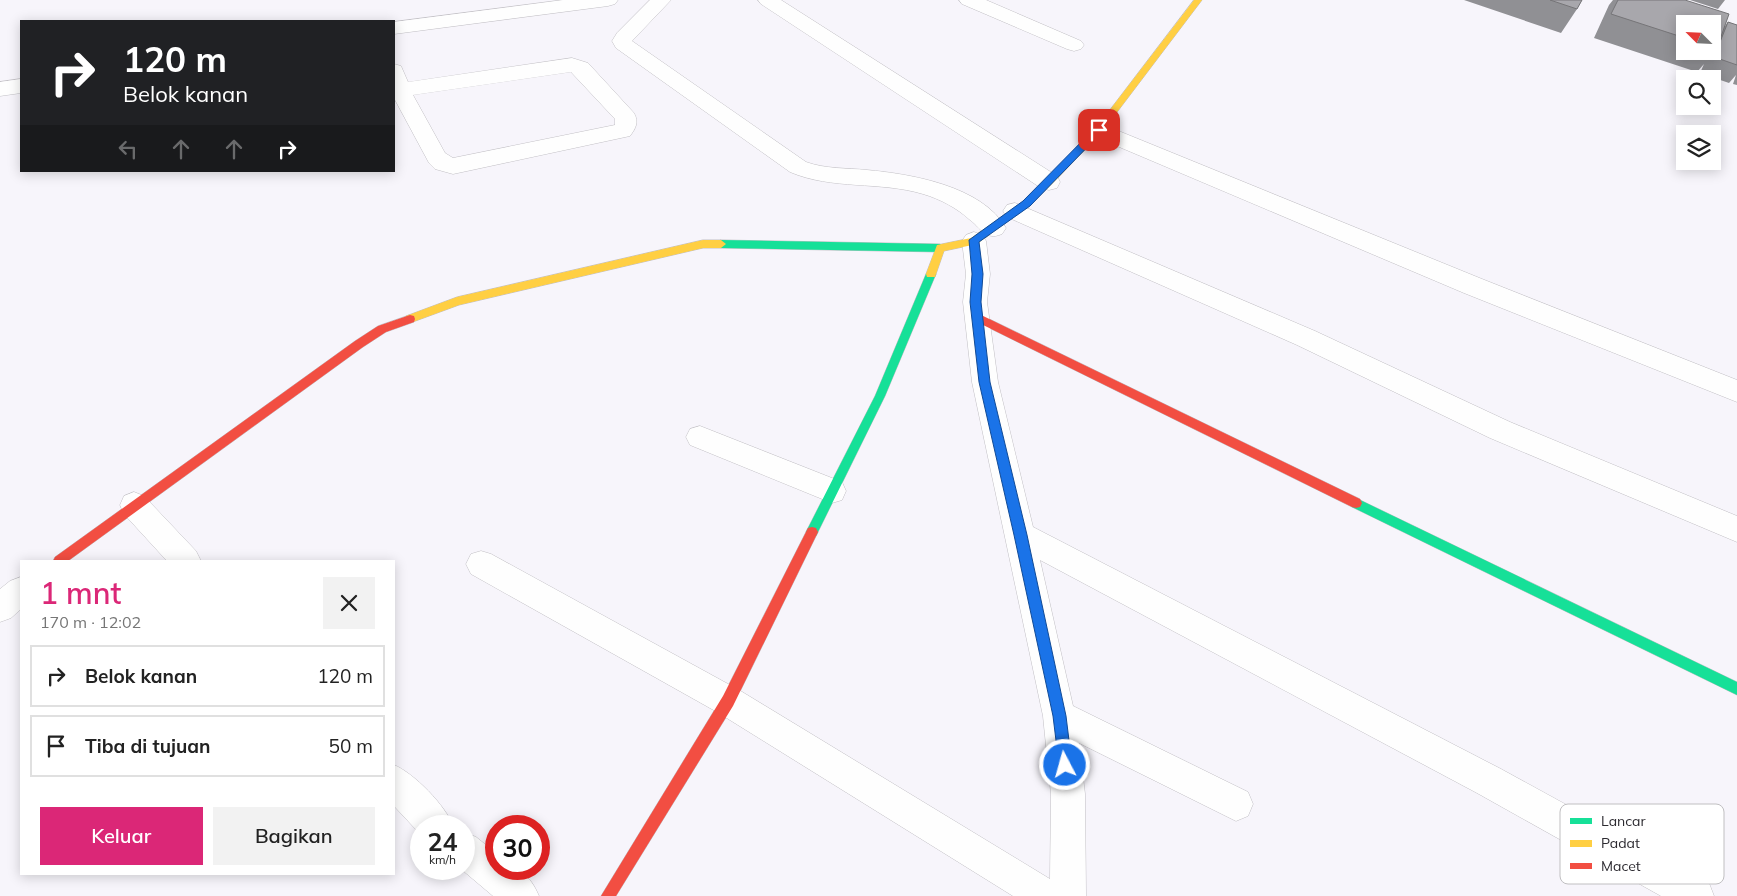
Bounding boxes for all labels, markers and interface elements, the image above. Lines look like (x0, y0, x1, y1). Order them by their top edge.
north arrow (1676, 15, 1721, 60)
map controls (1676, 15, 1721, 170)
text: 120 m (123, 37, 227, 81)
icon: right (40, 40, 105, 105)
button: search (1676, 70, 1721, 115)
text: Belok kanan (123, 80, 248, 108)
pin (1078, 109, 1120, 151)
icon: arrive (1085, 116, 1113, 144)
button: layers (1676, 125, 1721, 170)
icon: left (114, 135, 142, 163)
icon: ahead (167, 135, 195, 163)
icon: ahead (220, 135, 248, 163)
icon: right (273, 135, 301, 163)
text: 1 mnt (40, 574, 121, 612)
button: close (323, 577, 375, 629)
text: 170 m · 12:02 (40, 612, 141, 632)
icon: right (42, 662, 70, 690)
text: Belok kanan (85, 664, 197, 688)
text: 120 m (317, 664, 373, 688)
icon: arrive (42, 732, 70, 760)
text: Tiba di tujuan (85, 734, 210, 758)
text: 50 m (329, 734, 373, 758)
position arrow (1038, 738, 1090, 790)
legend (1560, 804, 1724, 884)
button: Keluar (40, 807, 203, 865)
button: Bagikan (213, 807, 375, 865)
text: Lancar (1601, 812, 1647, 830)
speed limit sign: 30 (485, 815, 550, 880)
text: 24 (427, 826, 458, 857)
text: Padat (1601, 834, 1640, 852)
text: km/h (429, 852, 456, 867)
text: Macet (1601, 857, 1641, 875)

